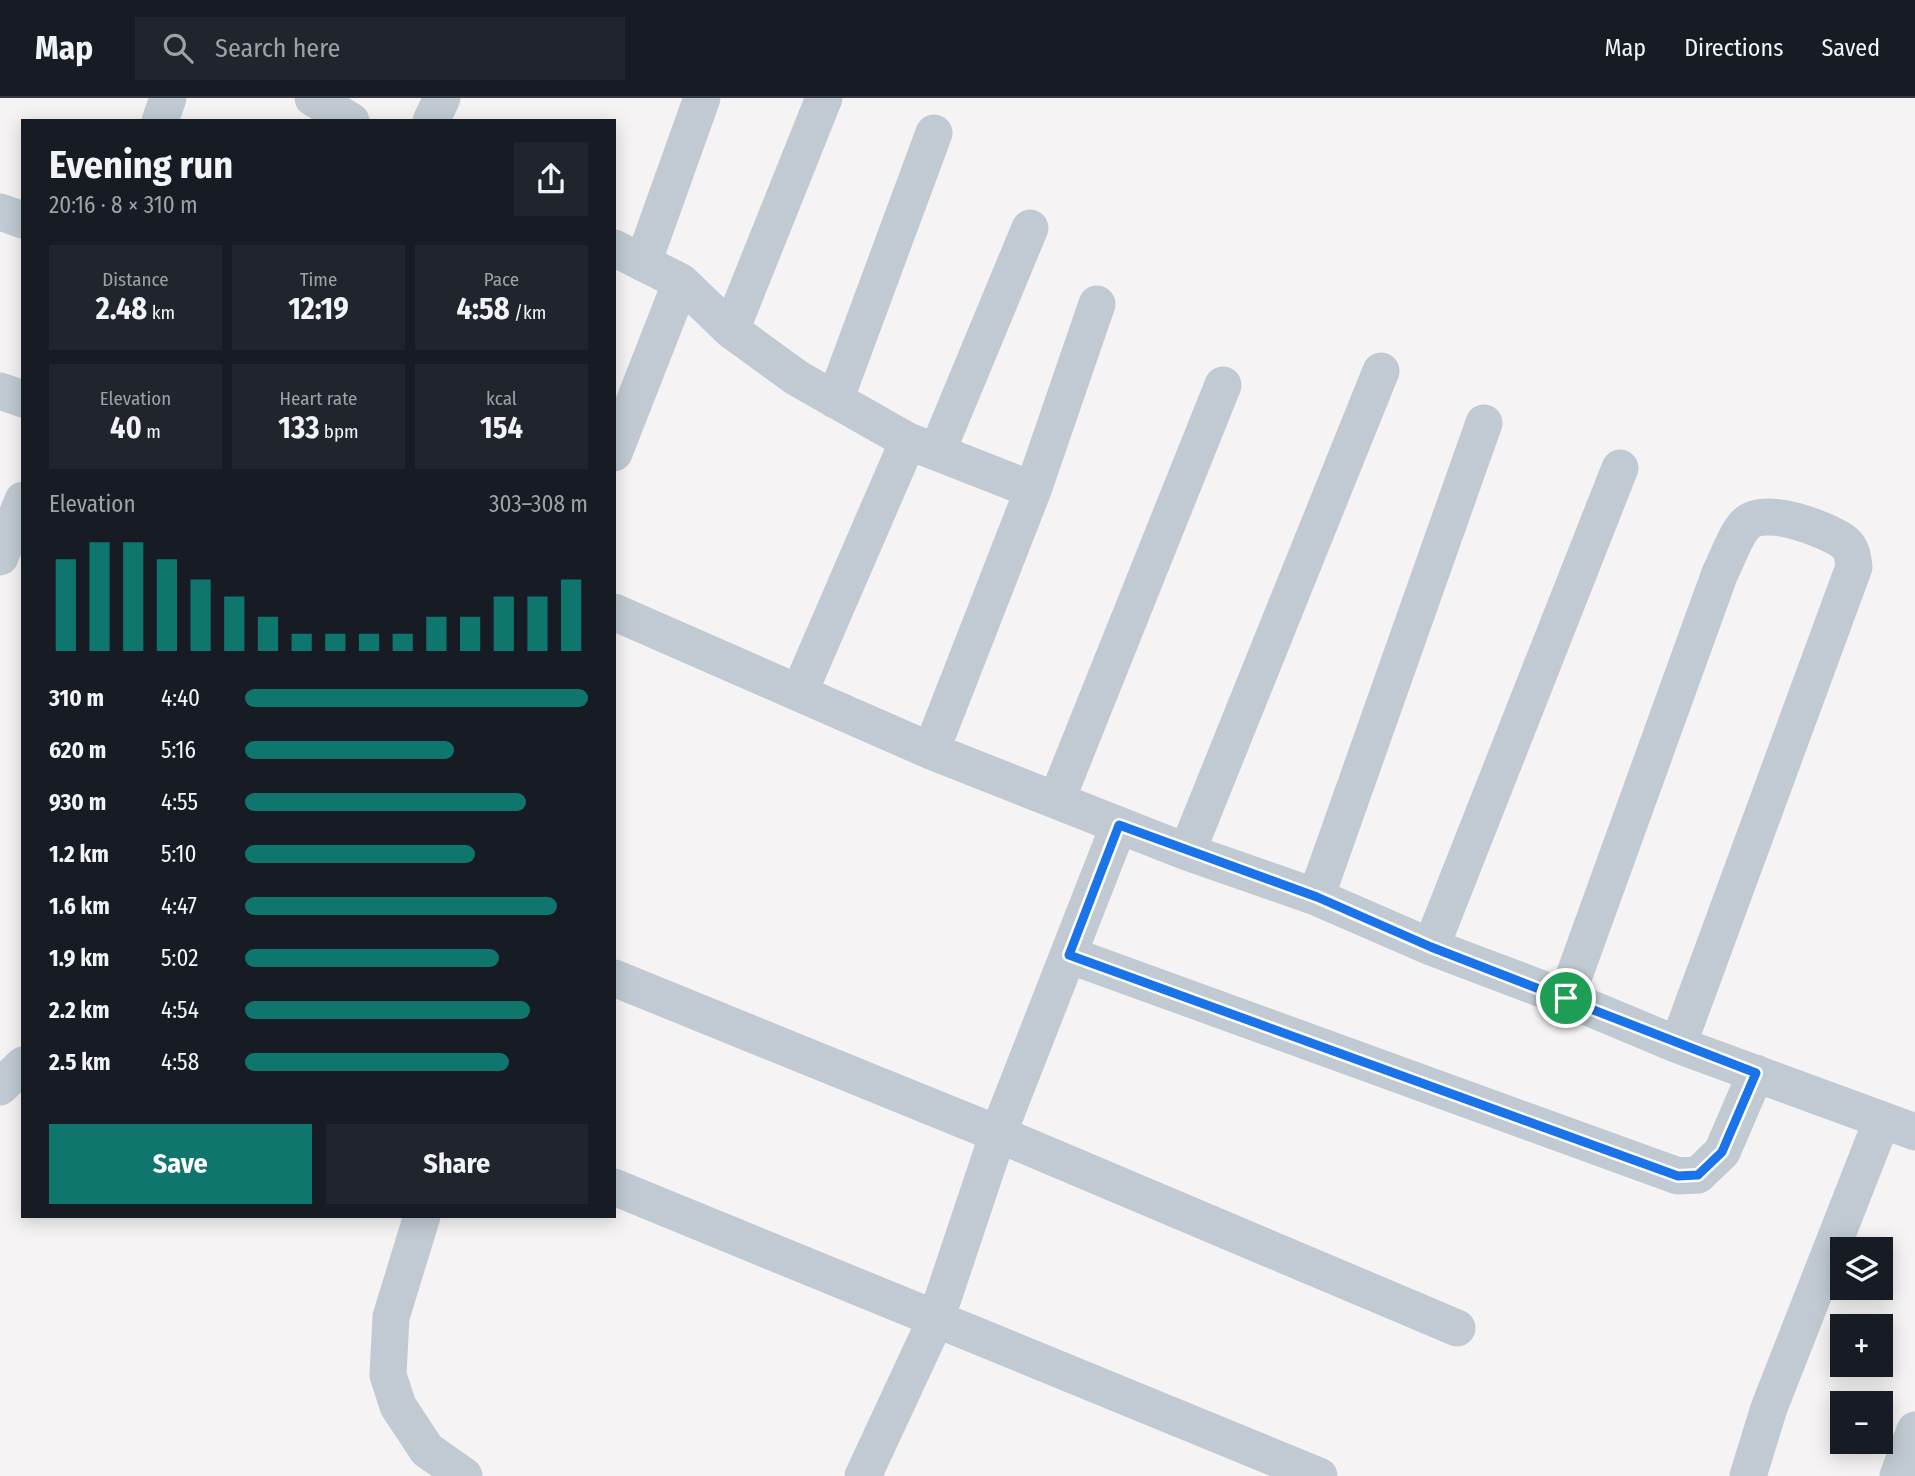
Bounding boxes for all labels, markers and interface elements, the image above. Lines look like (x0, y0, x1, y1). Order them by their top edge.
search box (135, 17, 625, 80)
text: Map (35, 28, 93, 68)
icon: search (159, 29, 197, 67)
text: Search here (215, 33, 340, 64)
text: Map (1605, 34, 1646, 62)
text: Directions (1684, 34, 1783, 62)
text: Saved (1821, 34, 1880, 62)
text: Evening run (49, 142, 233, 188)
button: share (514, 142, 588, 216)
text: 20:16 · 8 × 310 m (49, 191, 198, 219)
text: Distance (102, 268, 169, 291)
text: Time (300, 268, 337, 291)
text: Pace (484, 268, 519, 291)
text: 2.48 (96, 291, 147, 327)
text: 12:19 (288, 291, 349, 327)
text: 4:58 (457, 291, 510, 327)
text: km (147, 301, 175, 324)
text: /km (510, 301, 546, 324)
text: Elevation (100, 387, 171, 410)
text: Heart rate (279, 387, 358, 410)
text: kcal (486, 387, 517, 410)
text: 40 (110, 410, 142, 446)
text: 133 (278, 410, 319, 446)
text: 154 (480, 410, 523, 446)
text: m (142, 420, 161, 443)
text: bpm (319, 420, 359, 443)
text: Elevation (49, 490, 136, 518)
text: 303–308 m (489, 490, 588, 518)
text: 310 m (49, 684, 104, 712)
text: 4:40 (161, 684, 200, 712)
text: 620 m (49, 736, 106, 764)
text: 5:16 (161, 736, 196, 764)
text: 930 m (49, 788, 106, 816)
text: 4:55 (161, 788, 198, 816)
text: 1.2 km (49, 840, 109, 868)
text: 5:10 (161, 840, 196, 868)
text: 1.6 km (49, 892, 110, 920)
text: 4:47 (161, 892, 197, 920)
text: 1.9 km (49, 944, 109, 972)
text: 5:02 (161, 944, 198, 972)
pin (1536, 968, 1596, 1028)
icon: arrive (1547, 979, 1585, 1017)
text: 2.2 km (49, 996, 110, 1024)
text: 4:54 (161, 996, 199, 1024)
text: 2.5 km (49, 1048, 110, 1076)
text: 4:58 (161, 1048, 199, 1076)
button: Save (49, 1124, 312, 1204)
button: Share (326, 1124, 588, 1204)
map controls (1830, 1237, 1893, 1454)
button: layers (1830, 1237, 1893, 1300)
button: + (1830, 1314, 1893, 1377)
button: − (1830, 1391, 1893, 1454)

